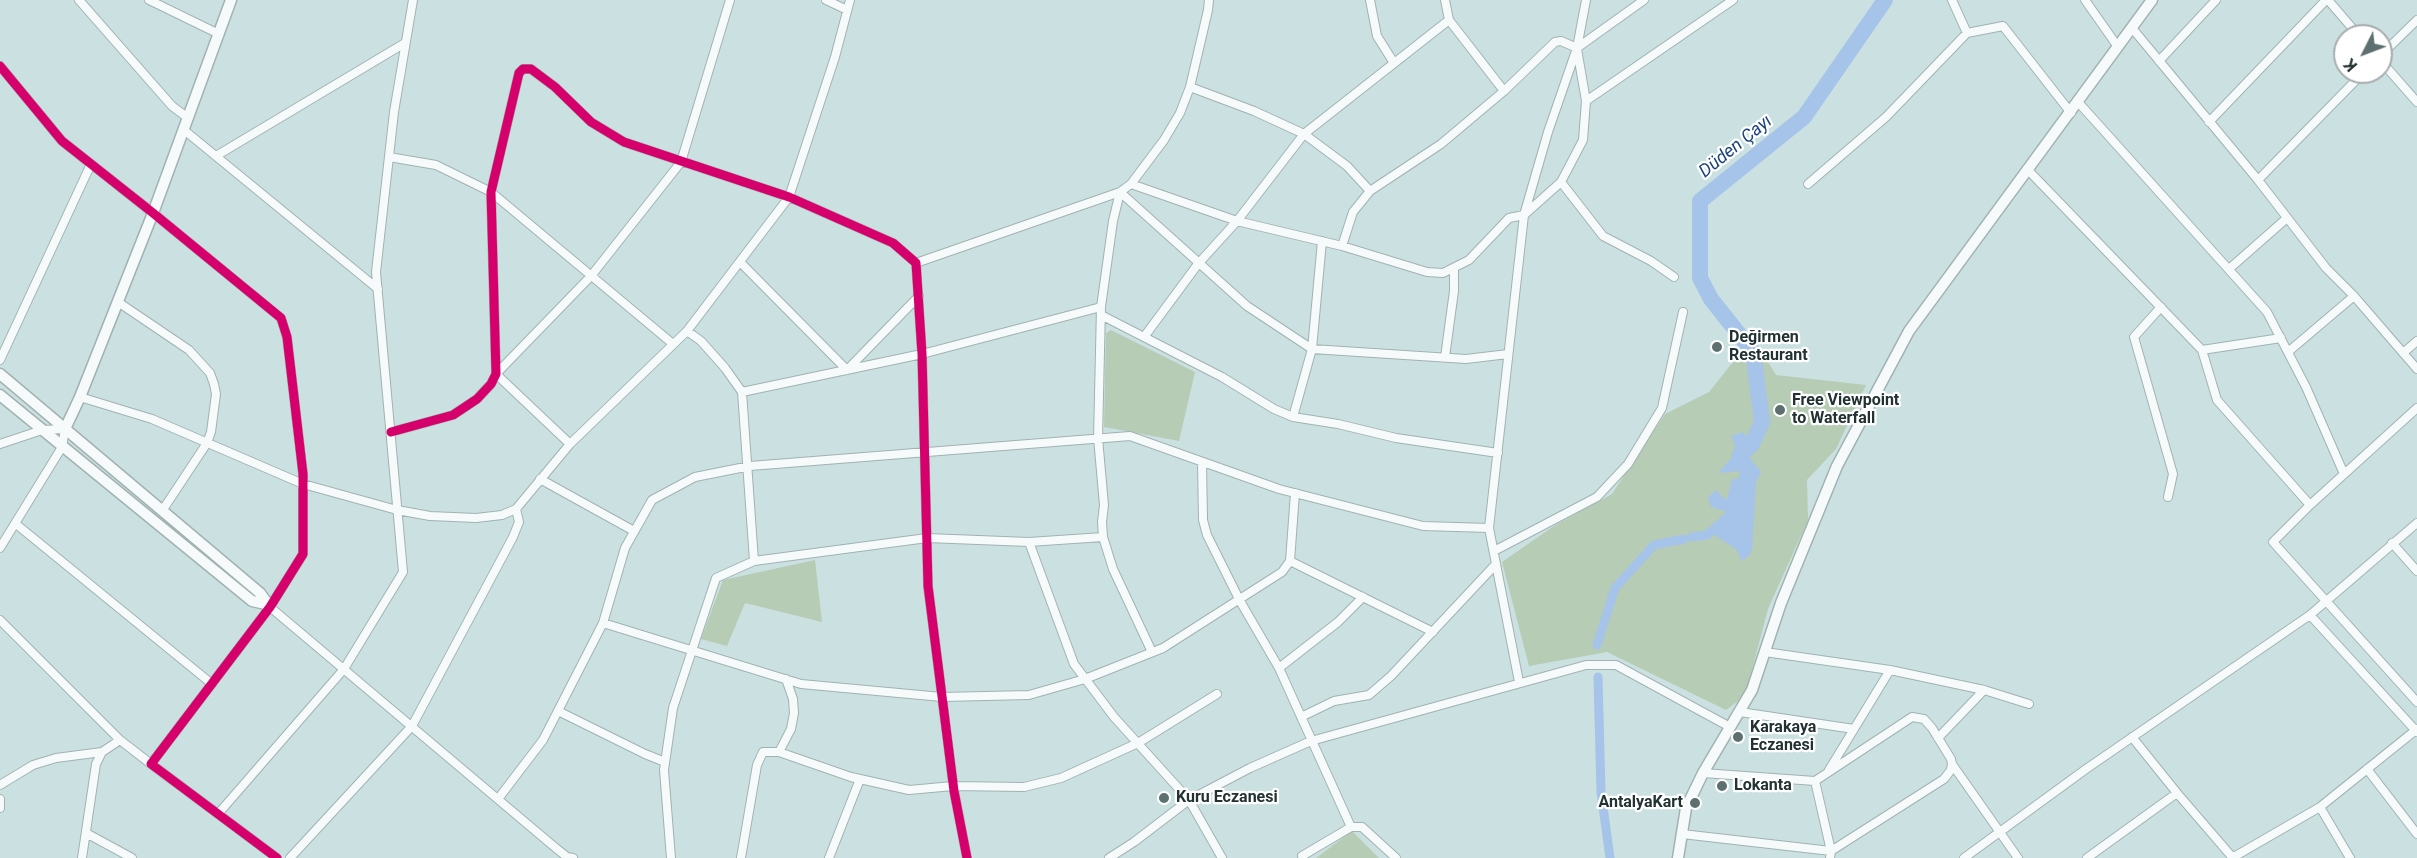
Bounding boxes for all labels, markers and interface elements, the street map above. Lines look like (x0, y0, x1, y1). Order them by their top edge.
north arrow (2333, 24, 2393, 84)
text: K (2340, 55, 2361, 75)
water label: Düden Çayı (1695, 111, 1777, 183)
place label: Değirmen Restaurant (1729, 328, 1808, 366)
marker: Değirmen Restaurant (1710, 340, 1724, 354)
place label: Free Viewpoint to Waterfall (1792, 391, 1899, 429)
marker: Free Viewpoint to Waterfall (1773, 403, 1787, 417)
place label: Karakaya Eczanesi (1750, 718, 1816, 756)
marker: Karakaya Eczanesi (1731, 730, 1745, 744)
place label: Lokanta (1734, 776, 1792, 796)
marker: Lokanta (1715, 779, 1729, 793)
place label: Kuru Eczanesi (1176, 788, 1278, 808)
marker: Kuru Eczanesi (1157, 791, 1171, 805)
place label: AntalyaKart (1598, 793, 1683, 813)
marker: AntalyaKart (1688, 796, 1702, 810)

